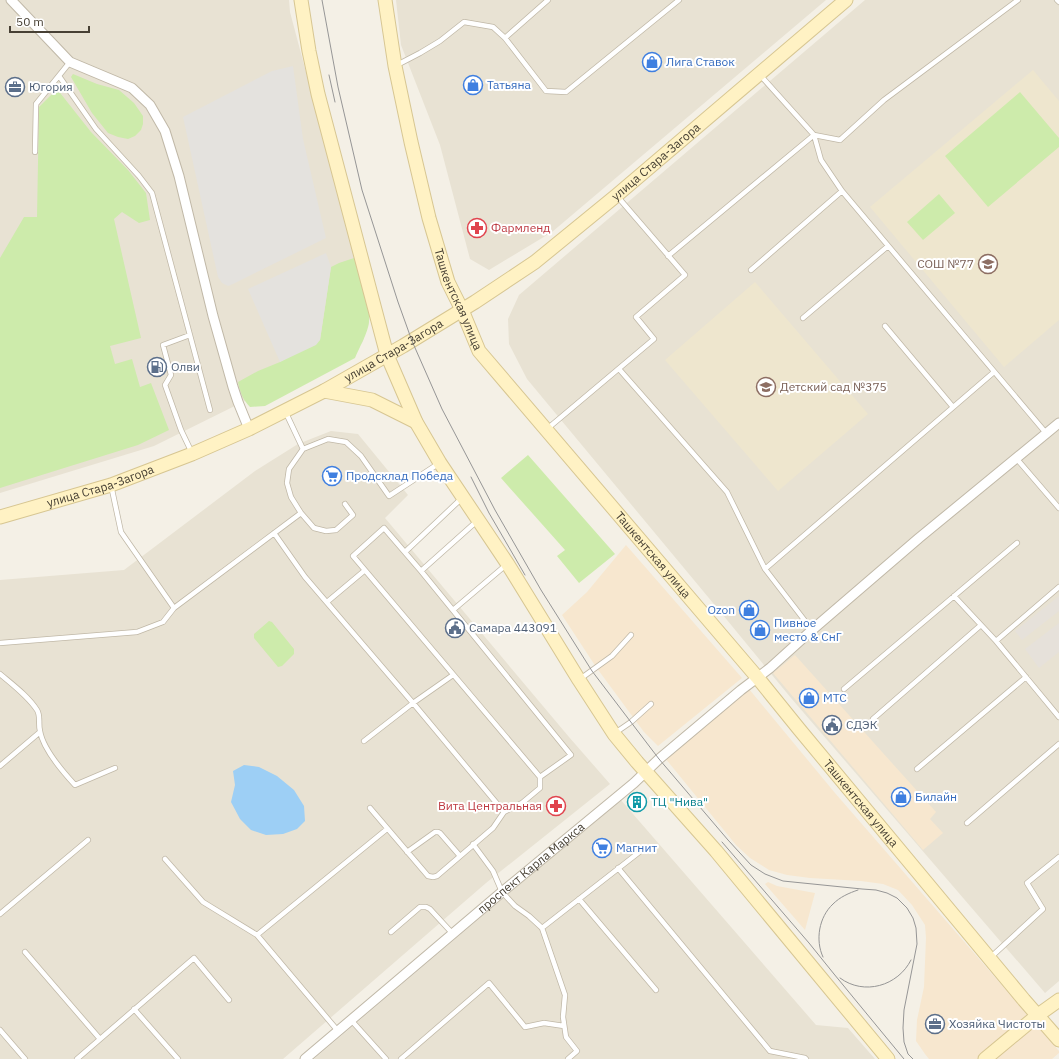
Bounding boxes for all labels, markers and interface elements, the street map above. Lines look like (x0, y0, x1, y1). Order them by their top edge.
scale bar (10, 8, 89, 34)
text: 50 m (16, 14, 44, 29)
shop icon: Лига Ставок (641, 51, 663, 73)
place label: Лига Ставок (666, 54, 735, 69)
shop icon: Татьяна (462, 74, 484, 96)
office icon: Югория (4, 76, 26, 98)
place label: Татьяна (487, 77, 532, 92)
place label: Югория (29, 79, 73, 94)
street label: улица Стара-Загора (608, 119, 704, 203)
pharmacy icon: Фармленд (466, 217, 488, 239)
place label: Фармленд (491, 220, 550, 235)
street label: Ташкентская улица (431, 246, 486, 353)
school or university icon: СОШ №77 (977, 253, 999, 275)
place label: СОШ №77 (917, 256, 974, 271)
street label: улица Стара-Загора (341, 315, 446, 385)
fuel station icon: Олви (146, 356, 168, 378)
place label: Олви (171, 359, 200, 374)
school or university icon: Детский сад №375 (755, 376, 777, 398)
place label: Детский сад №375 (780, 379, 887, 394)
street label: улица Стара-Загора (45, 461, 156, 510)
supermarket icon: Продсклад Победа (321, 465, 343, 487)
place label: Продсклад Победа (346, 468, 454, 483)
street label: Ташкентская улица (612, 508, 695, 601)
shop icon: Ozon (738, 599, 760, 621)
place label: Ozon (708, 602, 735, 617)
place label: Пивное место & СнГ (774, 615, 842, 644)
public building icon: Самара 443091 (444, 617, 466, 639)
shop icon: Пивное место & СнГ (749, 619, 771, 641)
place label: Самара 443091 (469, 620, 557, 635)
shop icon: МТС (798, 687, 820, 709)
place label: МТС (823, 690, 847, 705)
public building icon: СДЭК (821, 714, 843, 736)
place label: СДЭК (846, 717, 878, 732)
street label: Ташкентская улица (821, 756, 902, 850)
shop icon: Билайн (890, 786, 912, 808)
place label: Билайн (915, 789, 957, 804)
building icon: ТЦ "Нива" (626, 791, 648, 813)
place label: ТЦ "Нива" (651, 794, 708, 809)
pharmacy icon: Вита Центральная (545, 795, 567, 817)
place label: Вита Центральная (438, 798, 542, 813)
street label: проспект Карла Маркса (474, 819, 588, 916)
supermarket icon: Магнит (591, 837, 613, 859)
place label: Магнит (616, 840, 657, 855)
office icon: Хозяйка Чистоты (924, 1013, 946, 1035)
place label: Хозяйка Чистоты (949, 1016, 1045, 1031)

